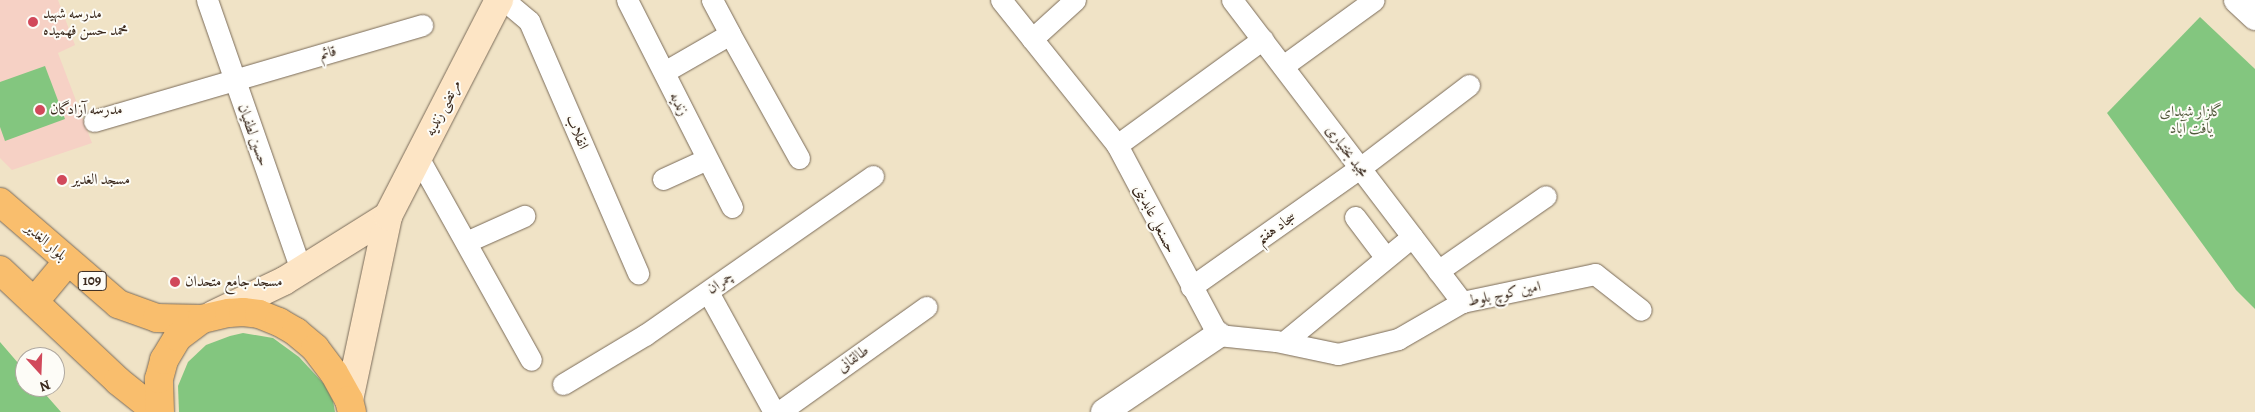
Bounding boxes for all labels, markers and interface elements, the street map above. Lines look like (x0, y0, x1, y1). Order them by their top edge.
place label: مدرسه شهید محمد حسن فهمیده (43, 4, 128, 39)
marker: مدرسه شهید محمد حسن فهمیده (27, 16, 39, 28)
street label: قائم (317, 42, 339, 64)
street label: مرتضی زندیه (421, 77, 465, 139)
street label: زندیه (665, 89, 693, 119)
place label: مدرسه آزادگان (50, 101, 123, 119)
street label: حسین لطفیان (233, 101, 273, 169)
park label: گلزار شهدای یافت آباد (2160, 102, 2222, 137)
marker: مدرسه آزادگان (34, 104, 46, 116)
street label: انقلاب (562, 112, 592, 152)
street label: مجید بختیاری (1322, 121, 1372, 181)
place label: مسجد الغدیر (72, 171, 130, 189)
marker: مسجد الغدیر (56, 174, 68, 186)
street label: حسنعلی عابدینی (1130, 182, 1180, 256)
street label: سجاد هفتم (1253, 208, 1299, 248)
street label: بلوار الغدیر (22, 219, 70, 265)
street label: چمران (703, 268, 737, 298)
road number: 109 (77, 270, 107, 292)
place label: مسجد جامع متحدان (185, 273, 283, 291)
marker: مسجد جامع متحدان (169, 276, 181, 288)
street label: امین کوچ بلوط (1466, 277, 1542, 311)
street label: طالقانی (834, 342, 872, 376)
north arrow (15, 347, 65, 397)
text: N (37, 375, 53, 396)

